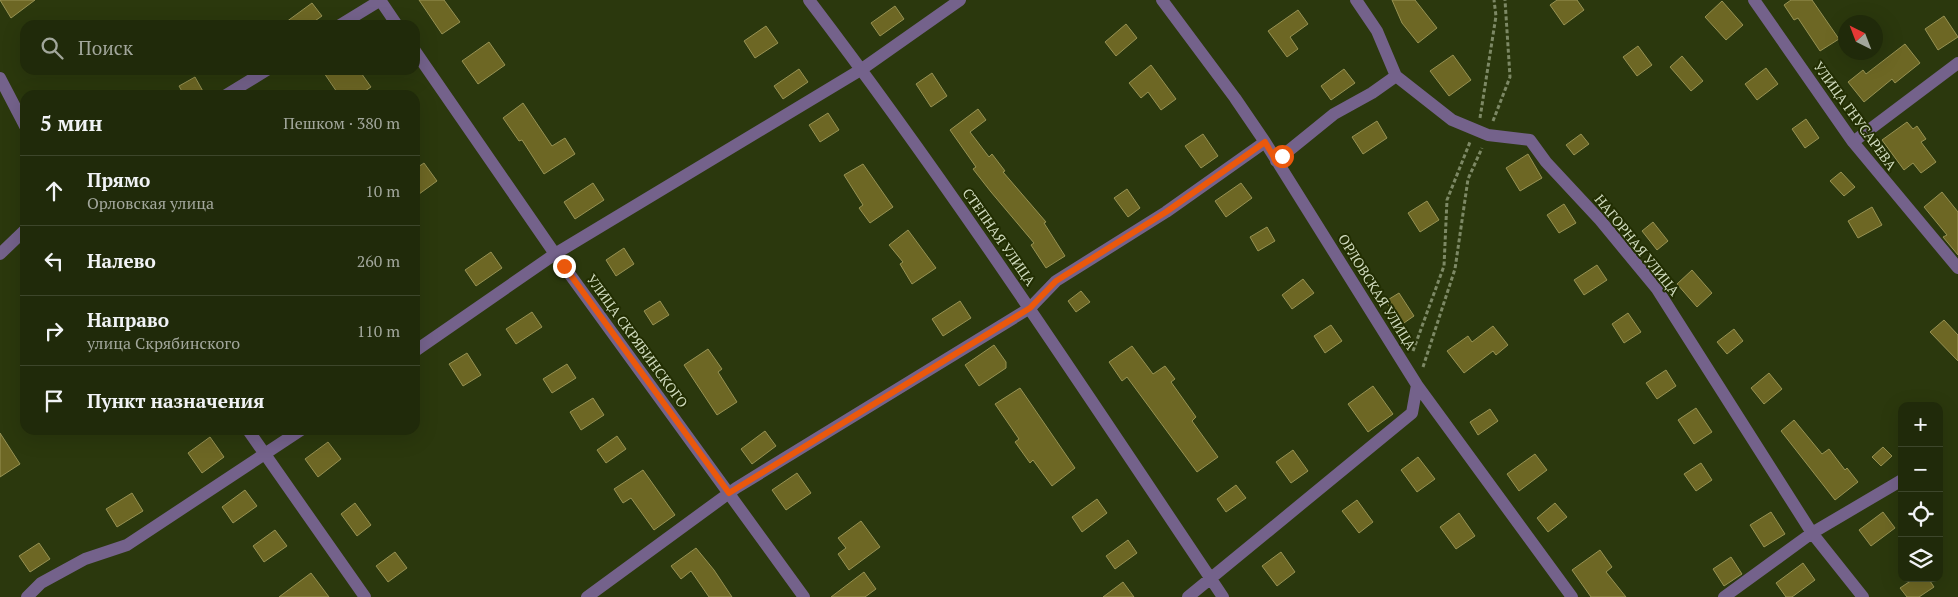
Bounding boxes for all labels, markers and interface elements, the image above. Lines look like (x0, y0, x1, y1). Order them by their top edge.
north arrow (1838, 15, 1883, 60)
search box (20, 20, 420, 75)
icon: search (38, 34, 66, 62)
text: Поиск (78, 35, 133, 60)
street label: УЛИЦА ГНУСАРЕВА (1809, 58, 1902, 174)
text: 5 мин (40, 109, 102, 137)
text: Пешком · 380 m (283, 112, 400, 134)
route start (1271, 145, 1294, 168)
text: Прямо (87, 167, 150, 192)
icon: ahead (40, 177, 68, 205)
text: 10 m (365, 180, 400, 202)
street label: СТЕПНАЯ УЛИЦА (959, 184, 1041, 290)
street label: НАГОРНАЯ УЛИЦА (1591, 190, 1684, 300)
text: Орловская улица (87, 192, 214, 214)
street label: ОРЛОВСКАЯ УЛИЦА (1334, 230, 1421, 354)
icon: left (40, 247, 68, 275)
text: Налево (87, 248, 156, 273)
text: 260 m (357, 250, 400, 272)
route end (553, 255, 576, 278)
street label: УЛИЦА СКРЯБИНСКОГО (582, 270, 692, 411)
text: Направо (87, 307, 169, 332)
icon: right (40, 317, 68, 345)
text: 110 m (357, 320, 400, 342)
text: улица Скрябинского (87, 332, 240, 354)
icon: arrive (40, 387, 68, 415)
text: Пункт назначения (87, 388, 264, 413)
map controls (1898, 402, 1943, 582)
button: + (1898, 402, 1943, 447)
button: − (1898, 447, 1943, 492)
button: locate (1898, 492, 1943, 537)
button: layers (1898, 537, 1943, 582)

